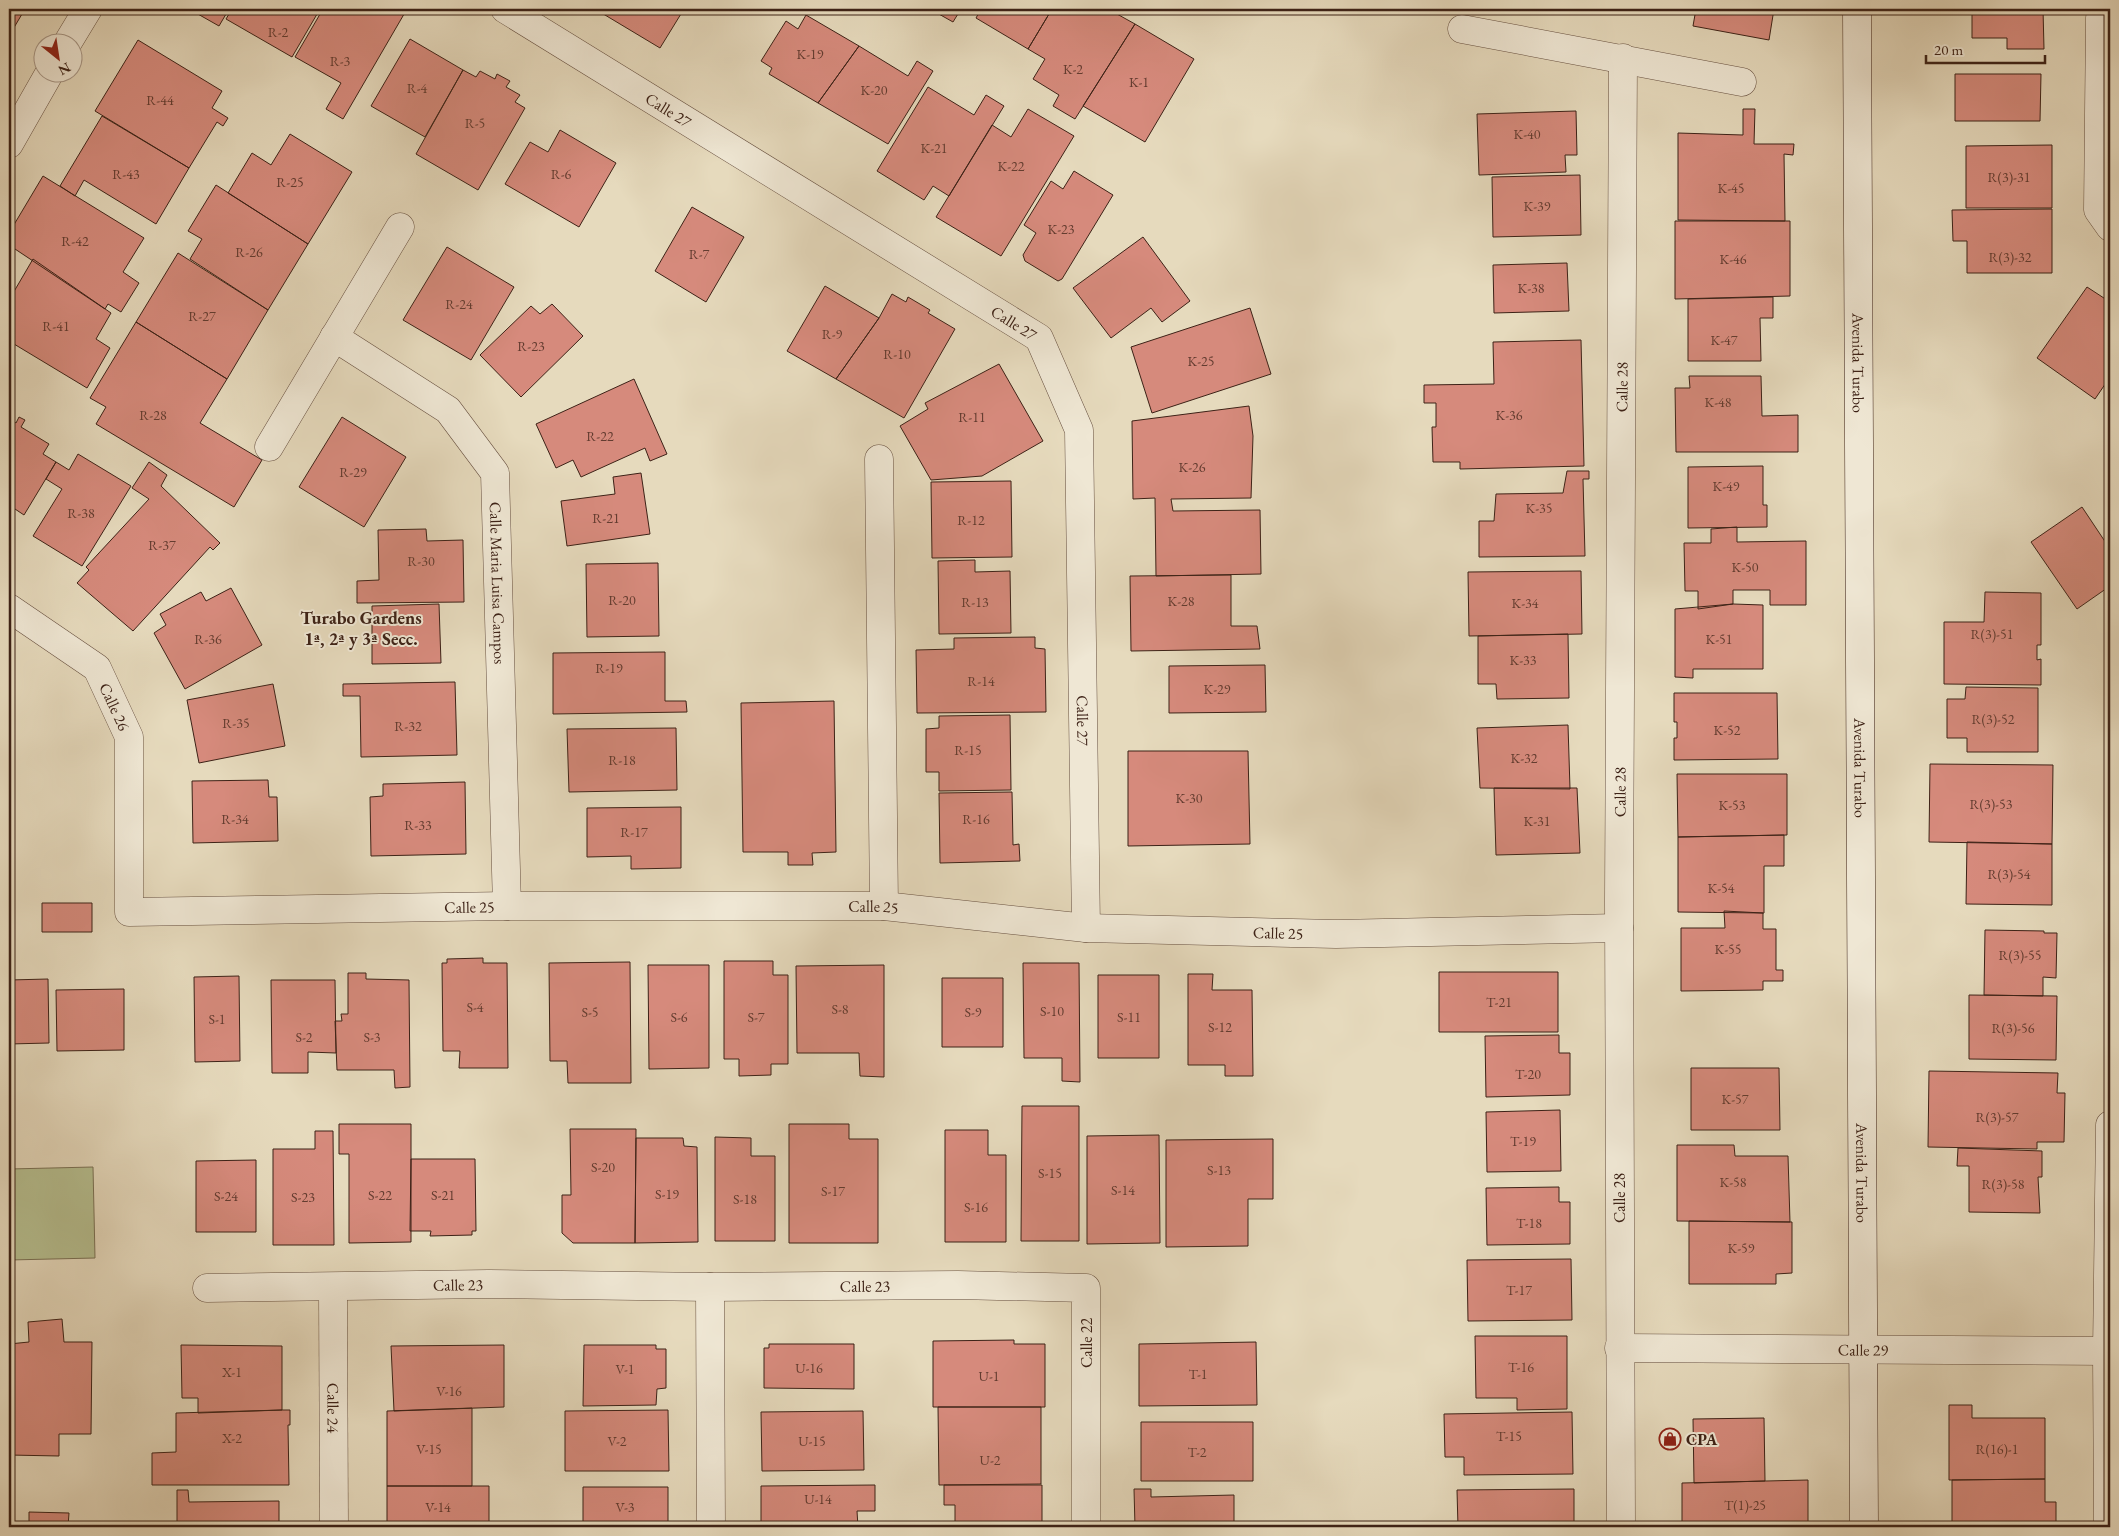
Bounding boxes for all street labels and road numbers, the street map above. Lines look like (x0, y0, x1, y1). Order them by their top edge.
street label: Calle 27 (642, 88, 696, 132)
street label: Calle 27 (987, 301, 1041, 345)
street label: Avenida Turabo (1848, 312, 1869, 413)
street label: Calle 28 (1611, 362, 1632, 412)
street label: Calle Maria Luisa Campos (485, 502, 511, 664)
street label: Calle 26 (95, 679, 135, 734)
street label: Calle 27 (1072, 695, 1094, 746)
street label: Avenida Turabo (1850, 717, 1871, 818)
street label: Calle 28 (1609, 767, 1630, 817)
street label: Calle 25 (848, 895, 900, 918)
street label: Calle 25 (444, 896, 495, 917)
street label: Calle 25 (1253, 922, 1304, 944)
street label: Avenida Turabo (1852, 1122, 1873, 1223)
street label: Calle 28 (1609, 1173, 1630, 1223)
street label: Calle 23 (433, 1274, 484, 1295)
street label: Calle 23 (840, 1275, 890, 1296)
street label: Calle 22 (1076, 1318, 1097, 1368)
street label: Calle 29 (1838, 1339, 1889, 1360)
street label: Calle 24 (323, 1383, 344, 1433)

